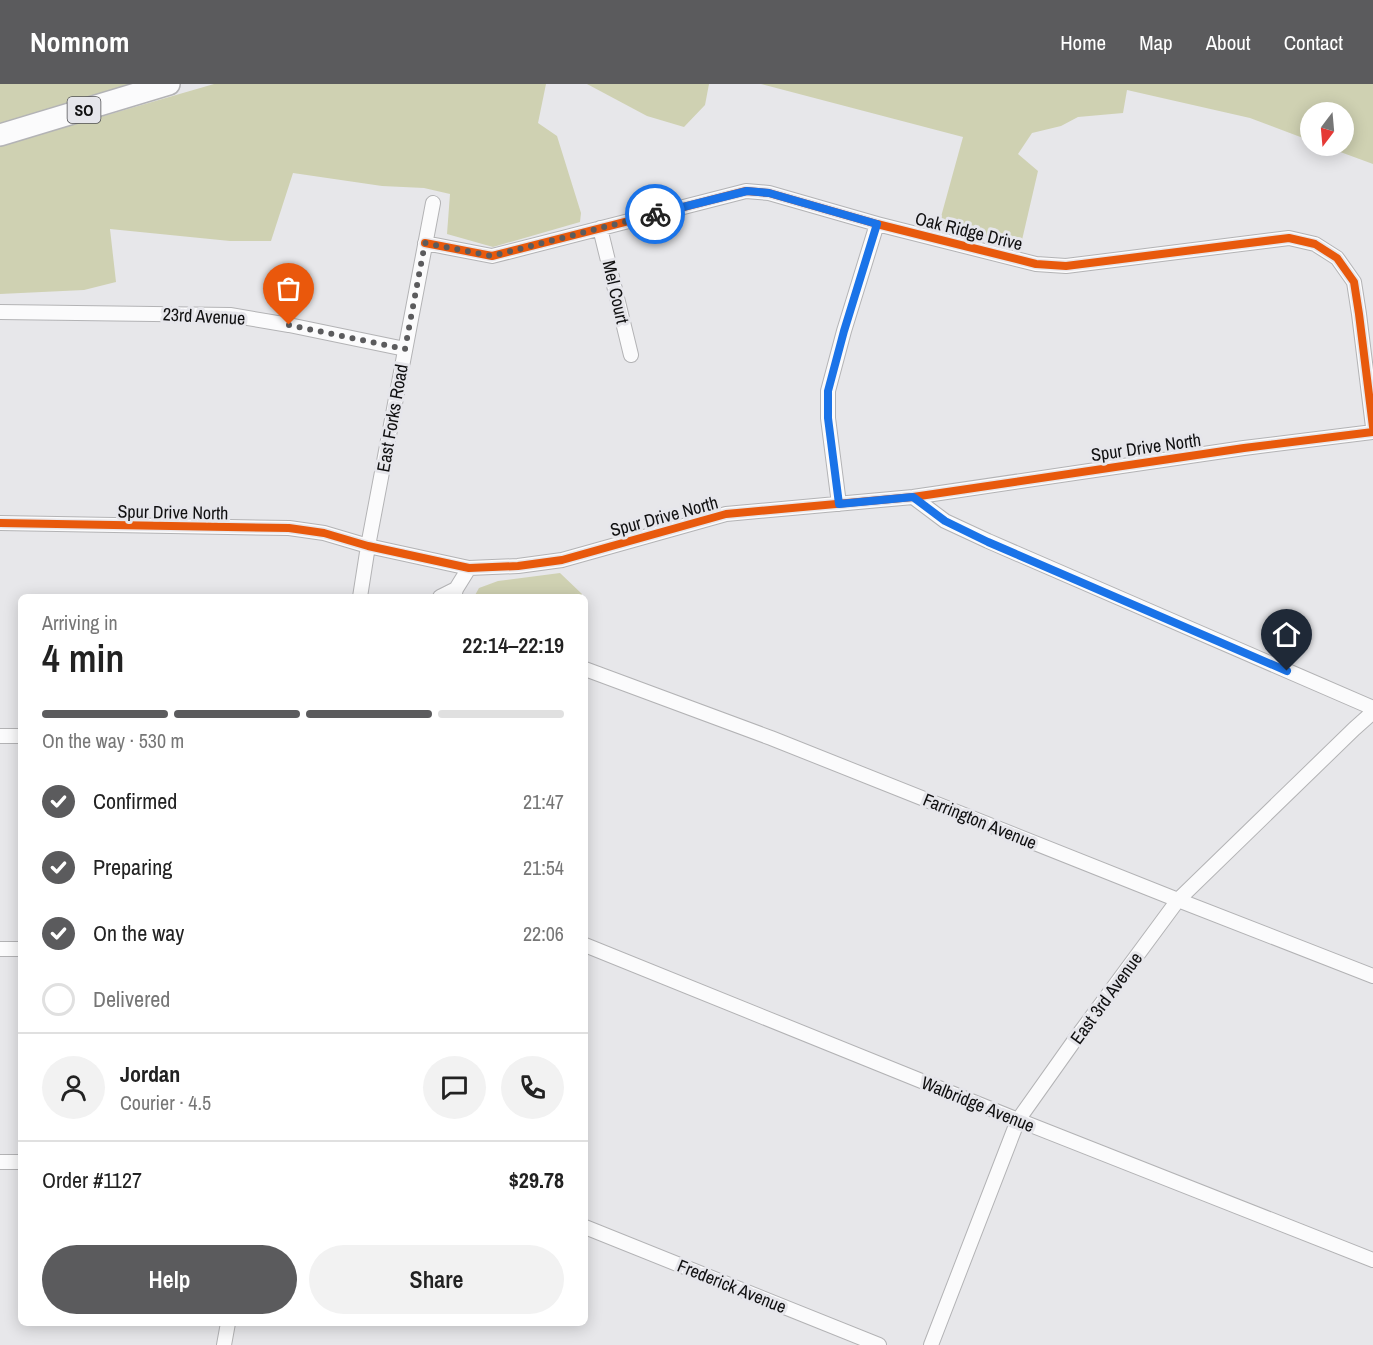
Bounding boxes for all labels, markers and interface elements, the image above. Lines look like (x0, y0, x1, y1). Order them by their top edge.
text: Nomnom (30, 23, 130, 61)
text: Home (1060, 28, 1106, 57)
text: Map (1139, 28, 1173, 57)
text: About (1206, 28, 1251, 57)
text: Contact (1284, 28, 1343, 57)
road number: SO (68, 97, 100, 123)
north arrow (1300, 102, 1354, 156)
map controls (1300, 102, 1354, 156)
courier (625, 184, 685, 244)
icon: bike (639, 198, 672, 231)
street label: Oak Ridge Drive (913, 206, 1025, 256)
street label: Mel Court (597, 258, 635, 326)
pin (263, 263, 314, 325)
icon: bag (272, 272, 305, 305)
street label: 23rd Avenue (162, 301, 246, 331)
street label: East Forks Road (370, 362, 414, 474)
street label: Spur Drive North (1089, 427, 1203, 467)
street label: Spur Drive North (607, 490, 721, 542)
street label: Spur Drive North (117, 499, 229, 525)
text: Arriving in (42, 609, 118, 636)
pin (1261, 609, 1312, 671)
icon: home (1270, 618, 1303, 651)
text: 22:14–22:19 (462, 630, 564, 660)
text: 4 min (42, 632, 124, 684)
text: On the way · 530 m (42, 727, 184, 754)
icon: check (42, 785, 75, 818)
text: Confirmed (93, 786, 177, 816)
street label: Farrington Avenue (919, 787, 1041, 855)
text: 21:47 (523, 788, 564, 815)
icon: check (42, 851, 75, 884)
text: Preparing (93, 852, 172, 882)
text: 21:54 (523, 854, 564, 881)
icon: check (42, 917, 75, 950)
text: On the way (93, 918, 184, 948)
text: 22:06 (523, 920, 564, 947)
street label: East 3rd Avenue (1064, 947, 1148, 1049)
text: Delivered (93, 984, 170, 1014)
button: person (42, 1056, 105, 1119)
button: chat (423, 1056, 486, 1119)
button: phone (501, 1056, 564, 1119)
text: Jordan (120, 1059, 180, 1089)
street label: Walbridge Avenue (918, 1070, 1038, 1138)
text: Courier · 4.5 (120, 1089, 211, 1116)
text: Order #1127 (42, 1165, 142, 1195)
text: $29.78 (509, 1165, 564, 1195)
button: Help (42, 1245, 297, 1314)
button: Share (309, 1245, 564, 1314)
street label: Frederick Avenue (674, 1253, 790, 1319)

